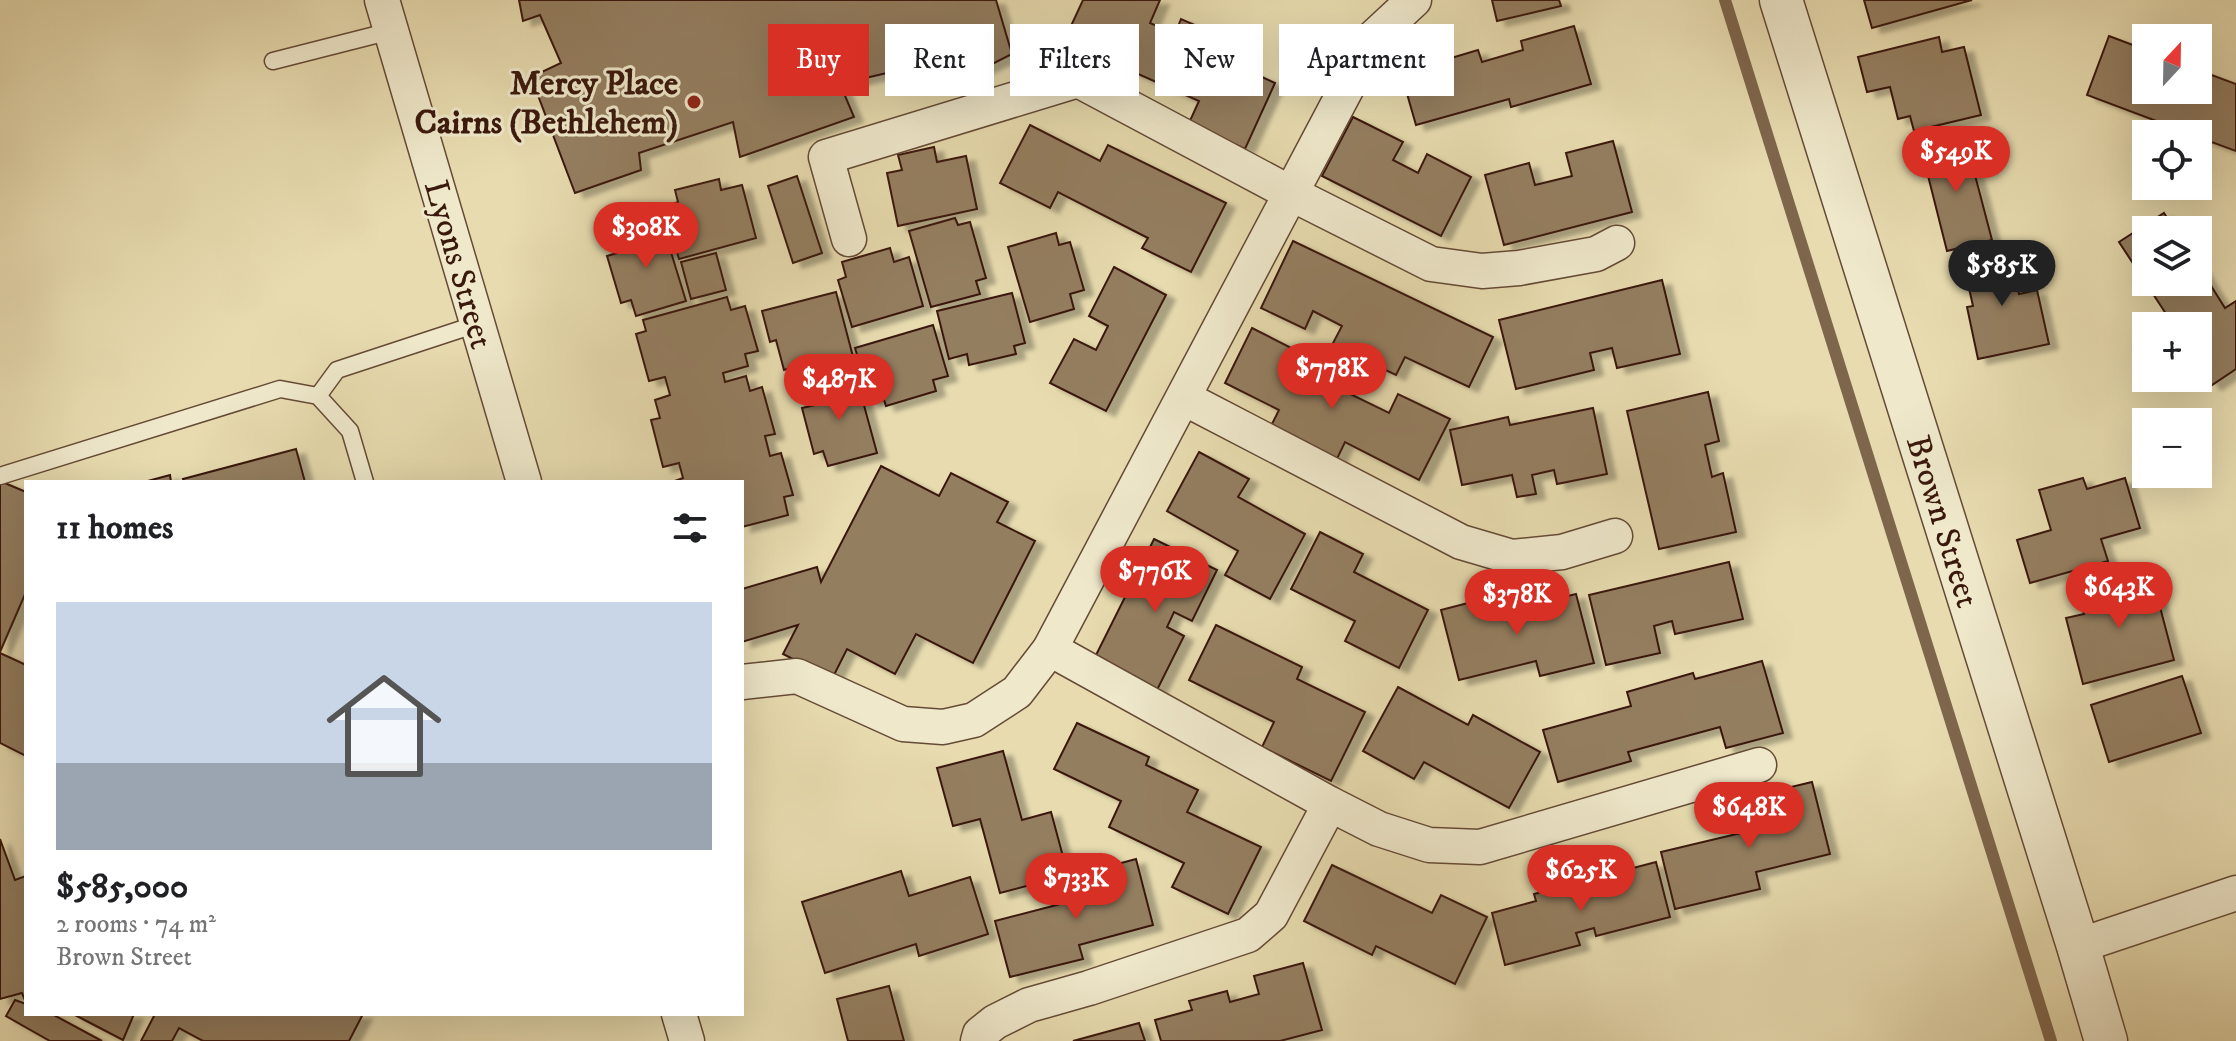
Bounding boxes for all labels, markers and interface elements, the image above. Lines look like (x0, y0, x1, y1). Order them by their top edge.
chip: Buy (768, 24, 869, 96)
chip: Rent (885, 24, 994, 96)
chip: Filters (1010, 24, 1139, 96)
chip: New (1155, 24, 1263, 96)
chip: Apartment (1279, 24, 1454, 96)
north arrow (2132, 24, 2212, 104)
map controls (2132, 24, 2212, 488)
place label: Mercy Place Cairns (Bethlehem) (414, 63, 678, 144)
marker: Mercy Place Cairns (Bethlehem) (685, 93, 703, 111)
button: locate (2132, 120, 2212, 200)
pin: $549K (1900, 126, 2012, 194)
text: $549K (1920, 135, 1992, 168)
street label: Lyons Street (414, 175, 502, 354)
pin: $308K (590, 202, 702, 270)
text: $308K (611, 211, 681, 244)
button: layers (2132, 216, 2212, 296)
pin: $585K (1946, 240, 2058, 308)
text: $585K (1966, 249, 2038, 282)
button: + (2132, 312, 2212, 392)
pin: $778K (1276, 343, 1388, 411)
text: $778K (1296, 352, 1368, 385)
pin: $487K (783, 354, 895, 422)
text: $487K (802, 363, 876, 396)
button: − (2132, 408, 2212, 488)
street label: Brown Street (1896, 430, 1988, 613)
icon: filters (668, 506, 712, 550)
text: 11 homes (56, 507, 173, 549)
pin: $776K (1099, 546, 1211, 614)
text: $776K (1118, 555, 1192, 588)
pin: $643K (2063, 562, 2175, 630)
pin: $378K (1461, 569, 1573, 637)
text: $643K (2084, 571, 2154, 604)
text: $378K (1483, 578, 1551, 611)
icon: home (312, 654, 456, 798)
pin: $648K (1693, 782, 1805, 850)
text: $648K (1712, 791, 1786, 824)
pin: $625K (1525, 845, 1637, 913)
pin: $733K (1020, 853, 1132, 921)
text: $625K (1545, 854, 1617, 887)
text: $733K (1043, 862, 1109, 895)
text: $585,000 (56, 866, 188, 908)
text: 2 rooms · 74 m² (56, 908, 216, 941)
text: Brown Street (56, 941, 192, 974)

